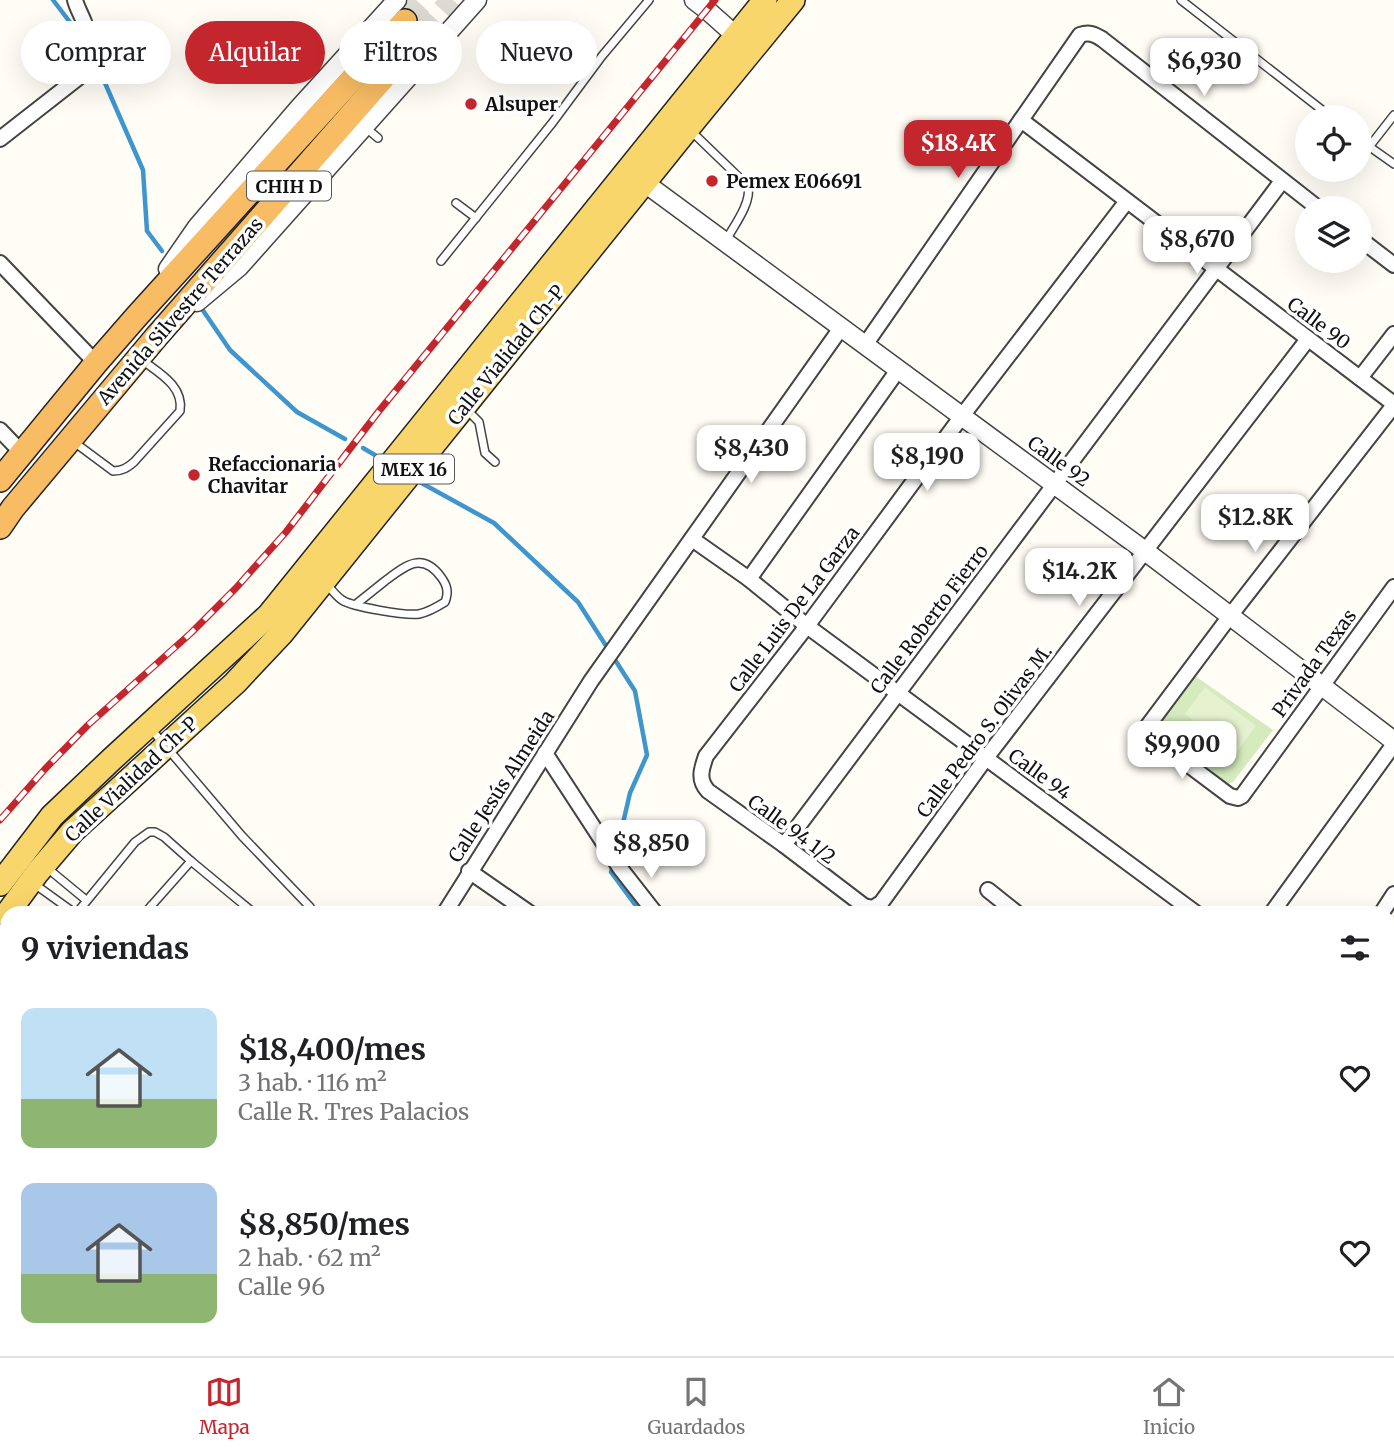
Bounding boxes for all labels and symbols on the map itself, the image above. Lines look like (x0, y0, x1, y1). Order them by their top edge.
pin: $6,930 (1147, 38, 1261, 98)
place label: Alsuper (484, 92, 558, 116)
marker: Alsuper (463, 96, 479, 112)
pin: $18.4K (901, 120, 1015, 180)
place label: Pemex E06691 (726, 169, 862, 193)
road number: CHIH D (247, 172, 331, 201)
marker: Pemex E06691 (704, 173, 720, 189)
street label: Avenida Silvestre Terrazas (91, 212, 268, 410)
pin: $8,670 (1140, 216, 1254, 276)
street label: Calle Vialidad Ch-P (442, 280, 570, 430)
street label: Calle 90 (1283, 292, 1355, 354)
pin: $8,430 (694, 426, 808, 485)
street label: Calle 92 (1023, 430, 1095, 492)
pin: $8,190 (870, 434, 984, 493)
place label: Refaccionaria Chavitar (208, 452, 337, 498)
road number: MEX 16 (374, 454, 454, 484)
marker: Refaccionaria Chavitar (186, 467, 202, 483)
pin: $12.8K (1198, 494, 1312, 554)
street label: Calle Luis De La Garza (724, 521, 864, 697)
street label: Calle Roberto Fierro (865, 539, 993, 699)
pin: $14.2K (1022, 548, 1136, 608)
street label: Privada Texas (1267, 604, 1361, 722)
street label: Calle Pedro S. Olivas M. (911, 640, 1057, 822)
street label: Calle Jesús Almeida (443, 705, 559, 867)
street label: Calle Vialidad Ch-P (59, 711, 203, 847)
pin: $9,900 (1125, 722, 1239, 781)
street label: Calle 94 (1004, 743, 1076, 805)
street label: Calle 94 1/2 (743, 789, 841, 869)
pin: $8,850 (594, 820, 708, 880)

